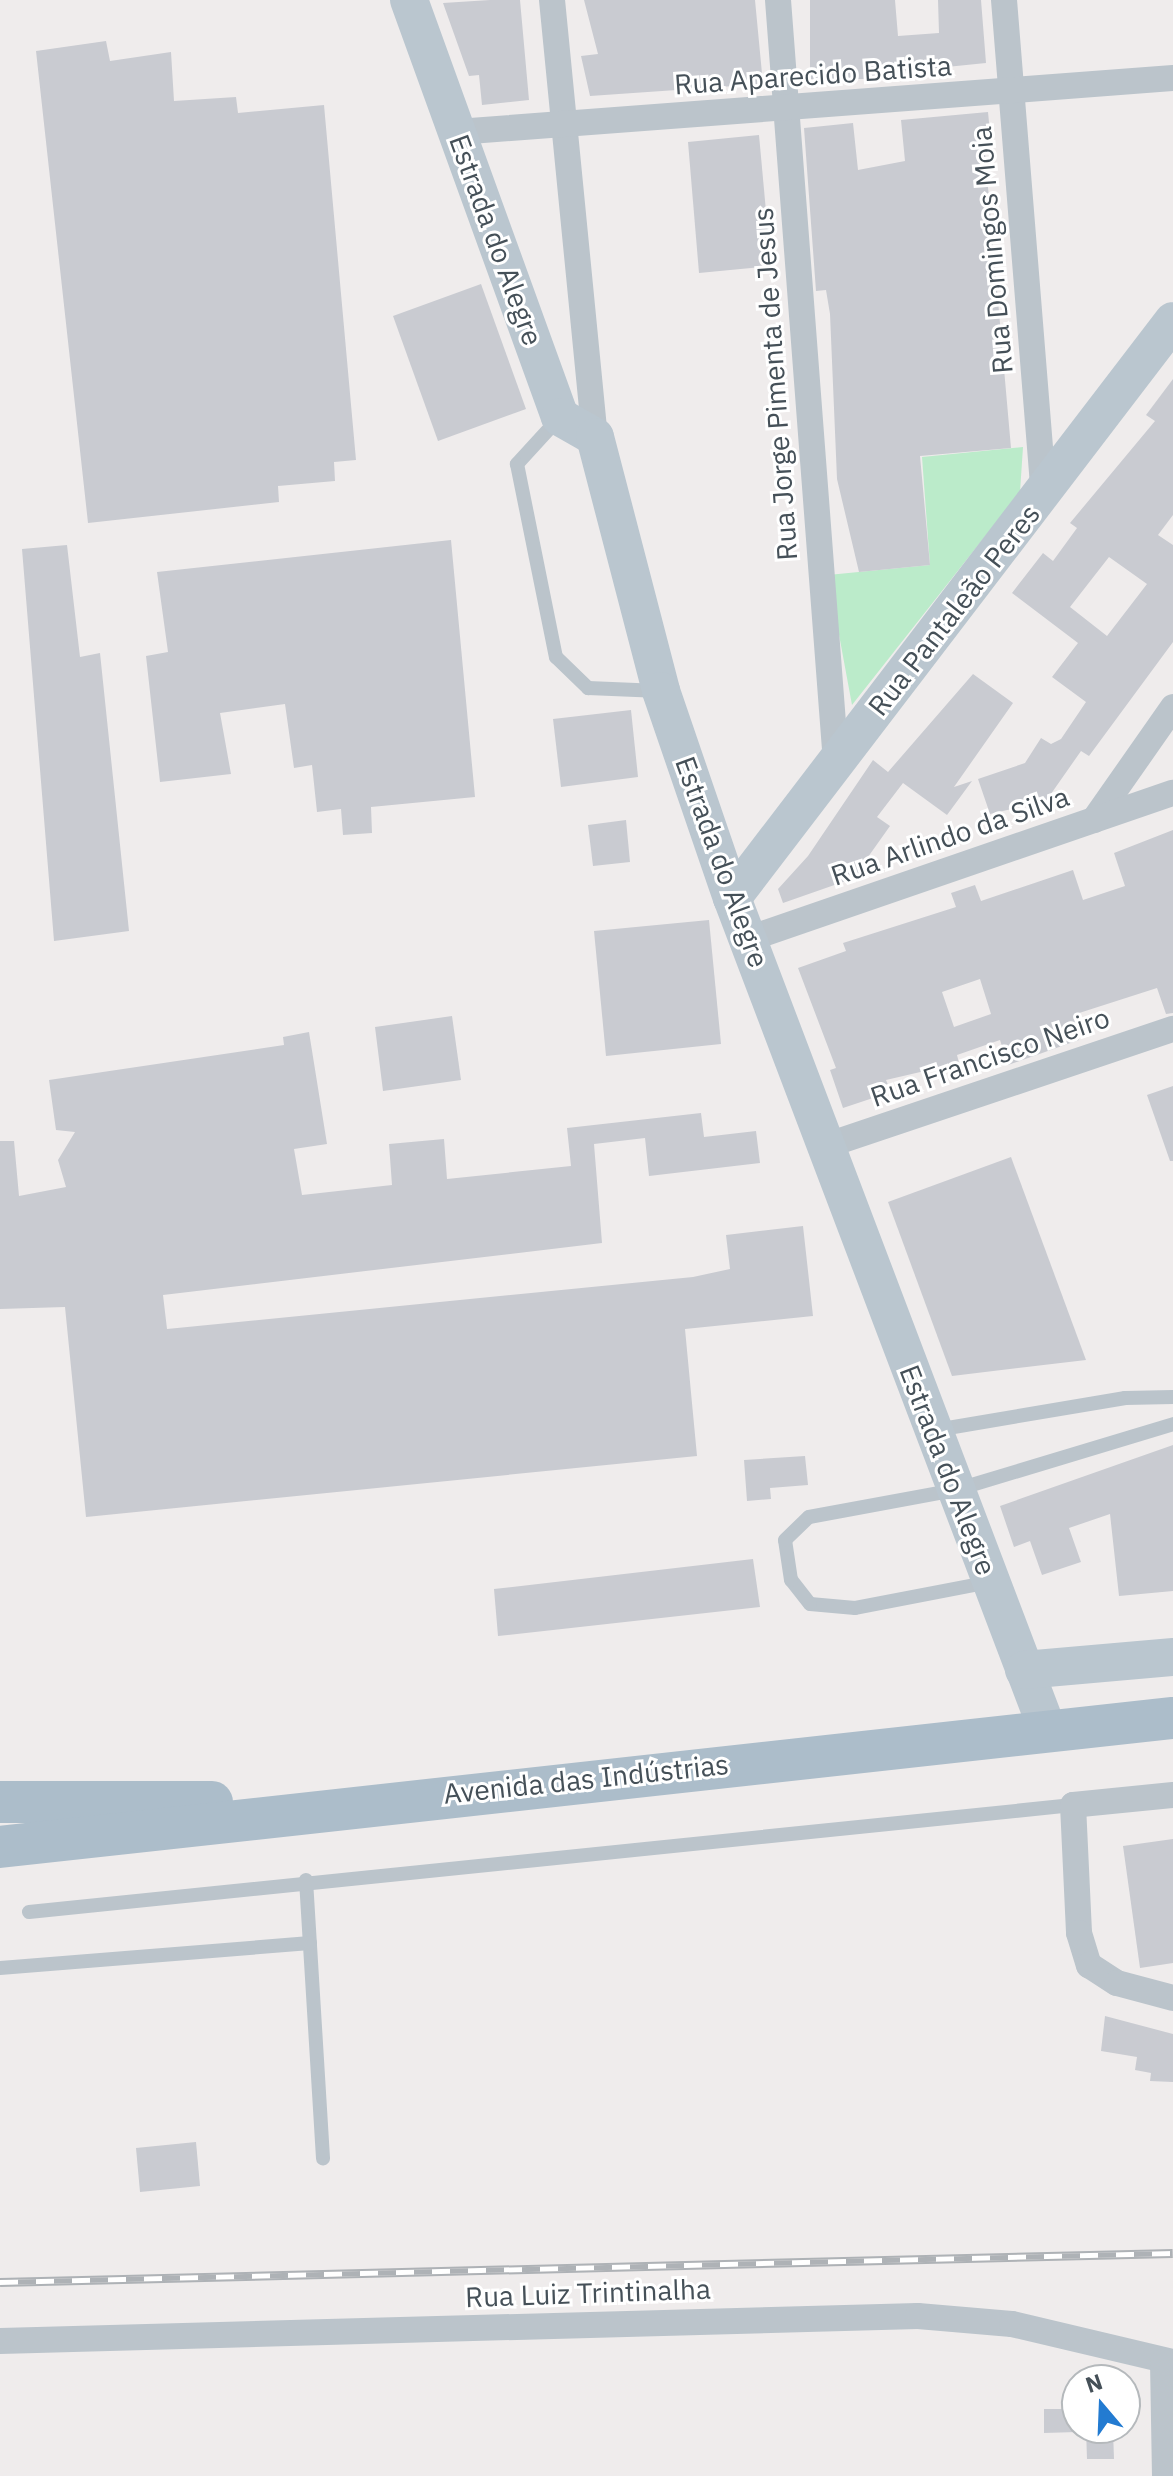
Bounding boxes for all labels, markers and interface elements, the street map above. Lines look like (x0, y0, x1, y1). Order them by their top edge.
street label: Rua Aparecido Batista (673, 49, 953, 101)
street label: Rua Domingos Moia (964, 125, 1020, 375)
street label: Estrada do Alegre (442, 130, 550, 350)
street label: Rua Jorge Pimenta de Jesus (746, 206, 804, 562)
street label: Rua Pantaleão Peres (861, 498, 1047, 722)
street label: Estrada do Alegre (668, 752, 776, 972)
street label: Rua Arlindo da Silva (827, 779, 1073, 893)
street label: Rua Francisco Neiro (866, 1000, 1114, 1114)
street label: Estrada do Alegre (892, 1360, 1004, 1580)
street label: Avenida das Indústrias (442, 1747, 730, 1811)
street label: Rua Luiz Trintinalha (465, 2272, 711, 2314)
north arrow (1061, 2364, 1141, 2444)
text: N (1081, 2366, 1106, 2399)

